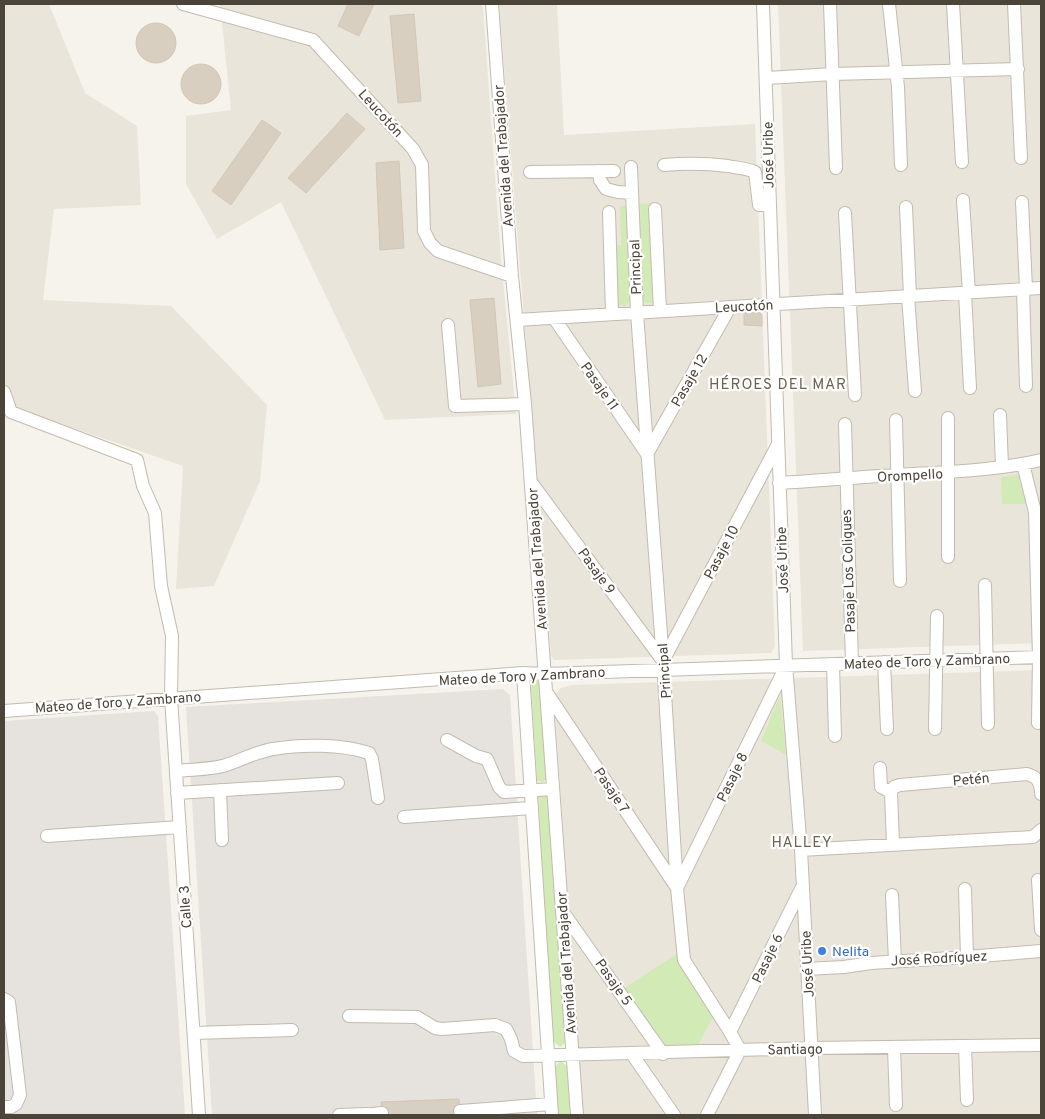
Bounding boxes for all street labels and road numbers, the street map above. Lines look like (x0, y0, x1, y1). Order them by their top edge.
street label: Avenida del Trabajador (491, 84, 518, 228)
street label: Leucotón (354, 86, 406, 142)
street label: José Uribe (760, 121, 779, 189)
street label: Principal (627, 239, 646, 295)
street label: Leucotón (714, 297, 774, 318)
street label: Pasaje 12 (668, 351, 712, 410)
street label: Pasaje 11 (576, 359, 621, 414)
street label: Orompello (877, 466, 944, 487)
street label: Avenida del Trabajador (525, 487, 552, 631)
street label: Pasaje Los Coligues (839, 509, 860, 633)
street label: Pasaje 10 (701, 523, 744, 583)
street label: José Uribe (774, 526, 793, 594)
street label: Pasaje 9 (573, 546, 618, 598)
street label: Principal (655, 643, 676, 699)
street label: Mateo de Toro y Zambrano (843, 651, 1011, 674)
street label: Mateo de Toro y Zambrano (438, 665, 606, 690)
street label: Mateo de Toro y Zambrano (34, 689, 202, 718)
street label: Pasaje 8 (714, 750, 753, 805)
street label: Pasaje 7 (589, 765, 632, 817)
street label: Petén (952, 770, 990, 791)
street label: Calle 3 (177, 885, 196, 929)
street label: Avenida del Trabajador (554, 891, 581, 1035)
street label: José Uribe (798, 930, 819, 998)
street label: Pasaje 6 (749, 931, 788, 986)
street label: José Rodríguez (890, 948, 988, 971)
street label: Pasaje 5 (591, 956, 635, 1010)
street label: Santiago (767, 1042, 823, 1059)

